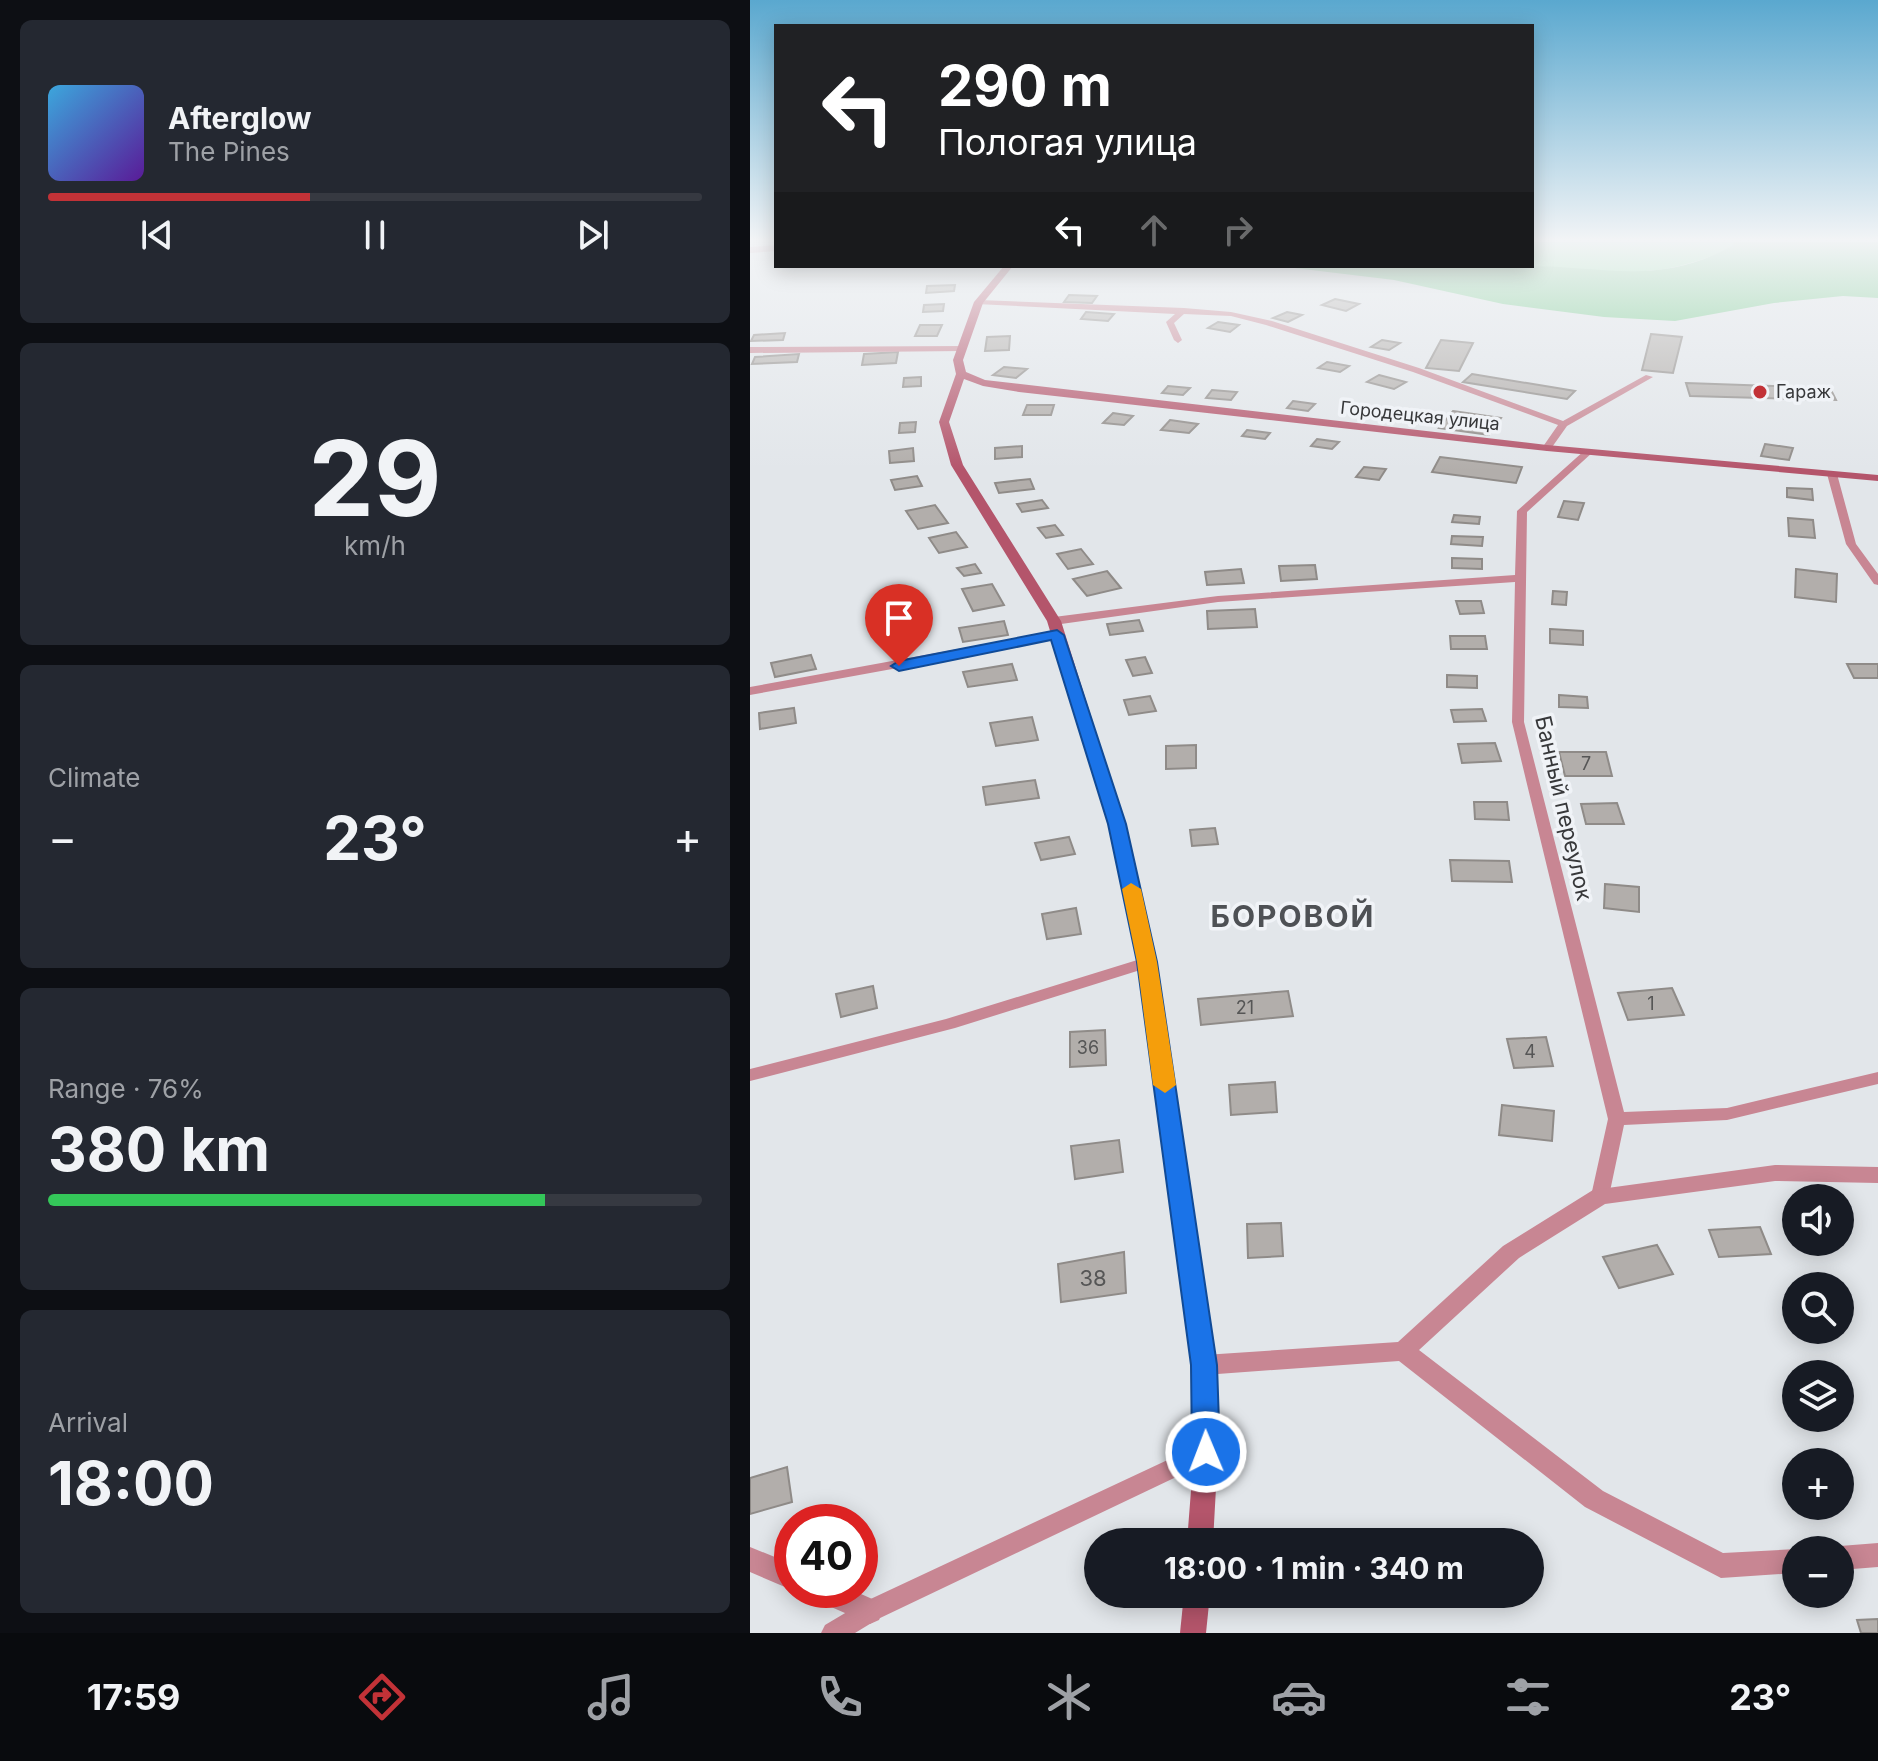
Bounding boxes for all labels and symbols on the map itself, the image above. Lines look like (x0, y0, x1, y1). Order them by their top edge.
place label: Гараж (1776, 381, 1831, 402)
marker: Гараж (1751, 383, 1769, 401)
street label: Городецкая улица (1339, 397, 1501, 434)
pin (865, 584, 933, 666)
street label: Банный переулок (1530, 713, 1598, 903)
house number: 7 (1581, 753, 1591, 774)
district label: БОРОВОЙ (1211, 898, 1375, 934)
house number: 1 (1647, 993, 1655, 1014)
house number: 21 (1236, 997, 1254, 1018)
house number: 36 (1077, 1037, 1099, 1058)
house number: 4 (1524, 1041, 1536, 1062)
house number: 38 (1079, 1265, 1107, 1291)
position arrow (1164, 1410, 1248, 1494)
speed limit sign: 40 (774, 1504, 878, 1608)

